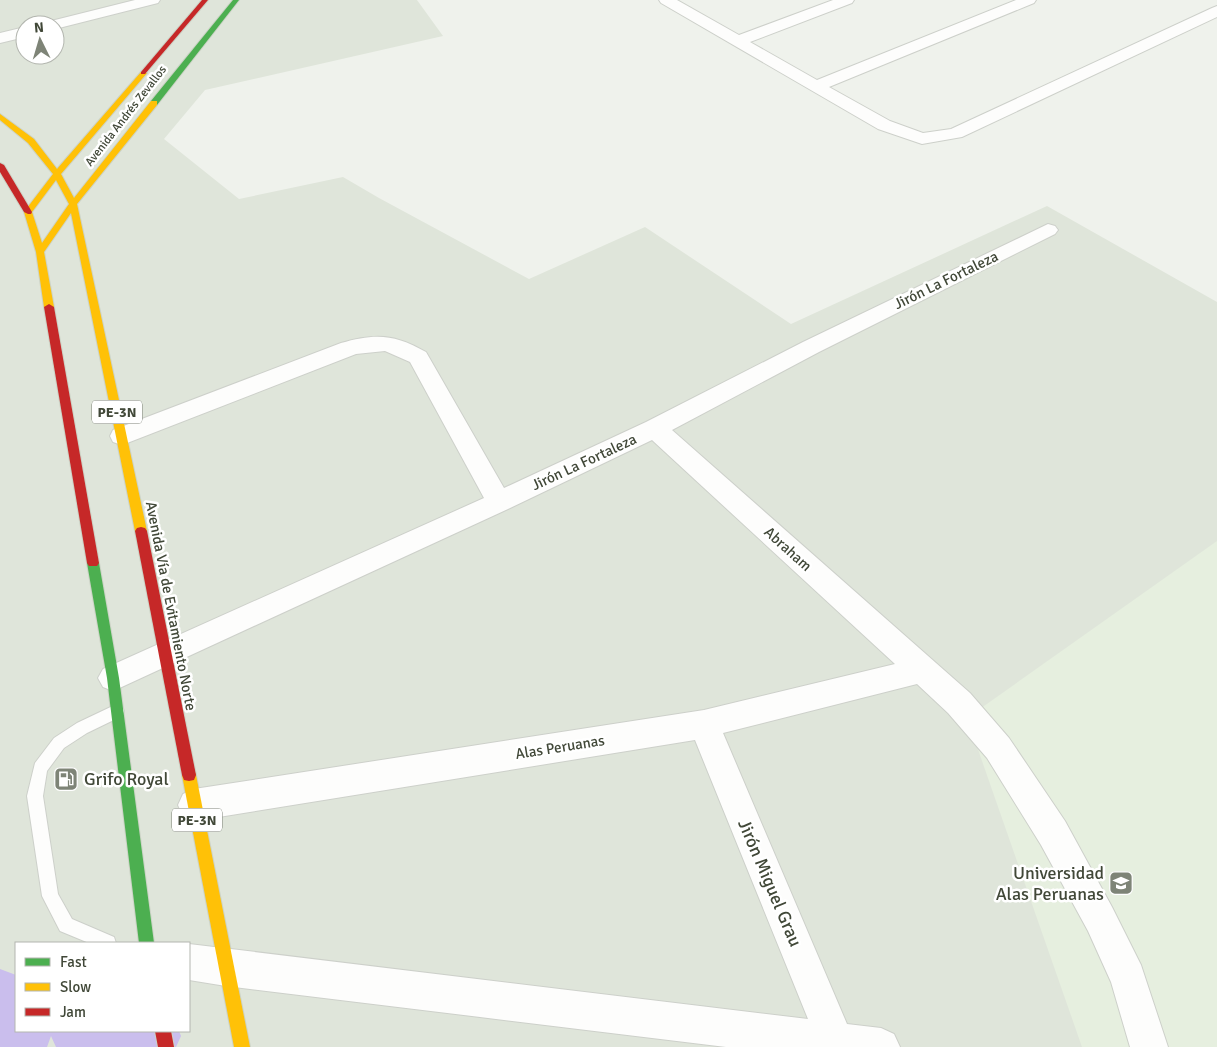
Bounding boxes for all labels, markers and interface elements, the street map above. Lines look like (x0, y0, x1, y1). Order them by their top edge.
north arrow (15, 15, 65, 65)
text: N (33, 19, 45, 36)
street label: Avenida Andrés Zevallos (82, 63, 170, 169)
street label: Jirón La Fortaleza (891, 247, 1001, 313)
road number: PE-3N (92, 401, 142, 424)
street label: Jirón La Fortaleza (529, 430, 639, 494)
street label: Avenida Vía de Evitamiento Norte (142, 500, 200, 712)
street label: Abraham (760, 523, 816, 575)
street label: Alas Peruanas (514, 731, 606, 763)
fuel station icon: Grifo Royal (53, 766, 79, 792)
place label: Grifo Royal (84, 768, 169, 790)
road number: PE-3N (172, 808, 222, 832)
street label: Jirón Miguel Grau (733, 816, 807, 950)
place label: Universidad Alas Peruanas (996, 862, 1104, 905)
school or university icon: Universidad Alas Peruanas (1108, 870, 1134, 896)
legend (15, 942, 190, 1032)
text: Fast (60, 953, 87, 971)
text: Slow (60, 978, 91, 996)
text: Jam (60, 1003, 86, 1021)

